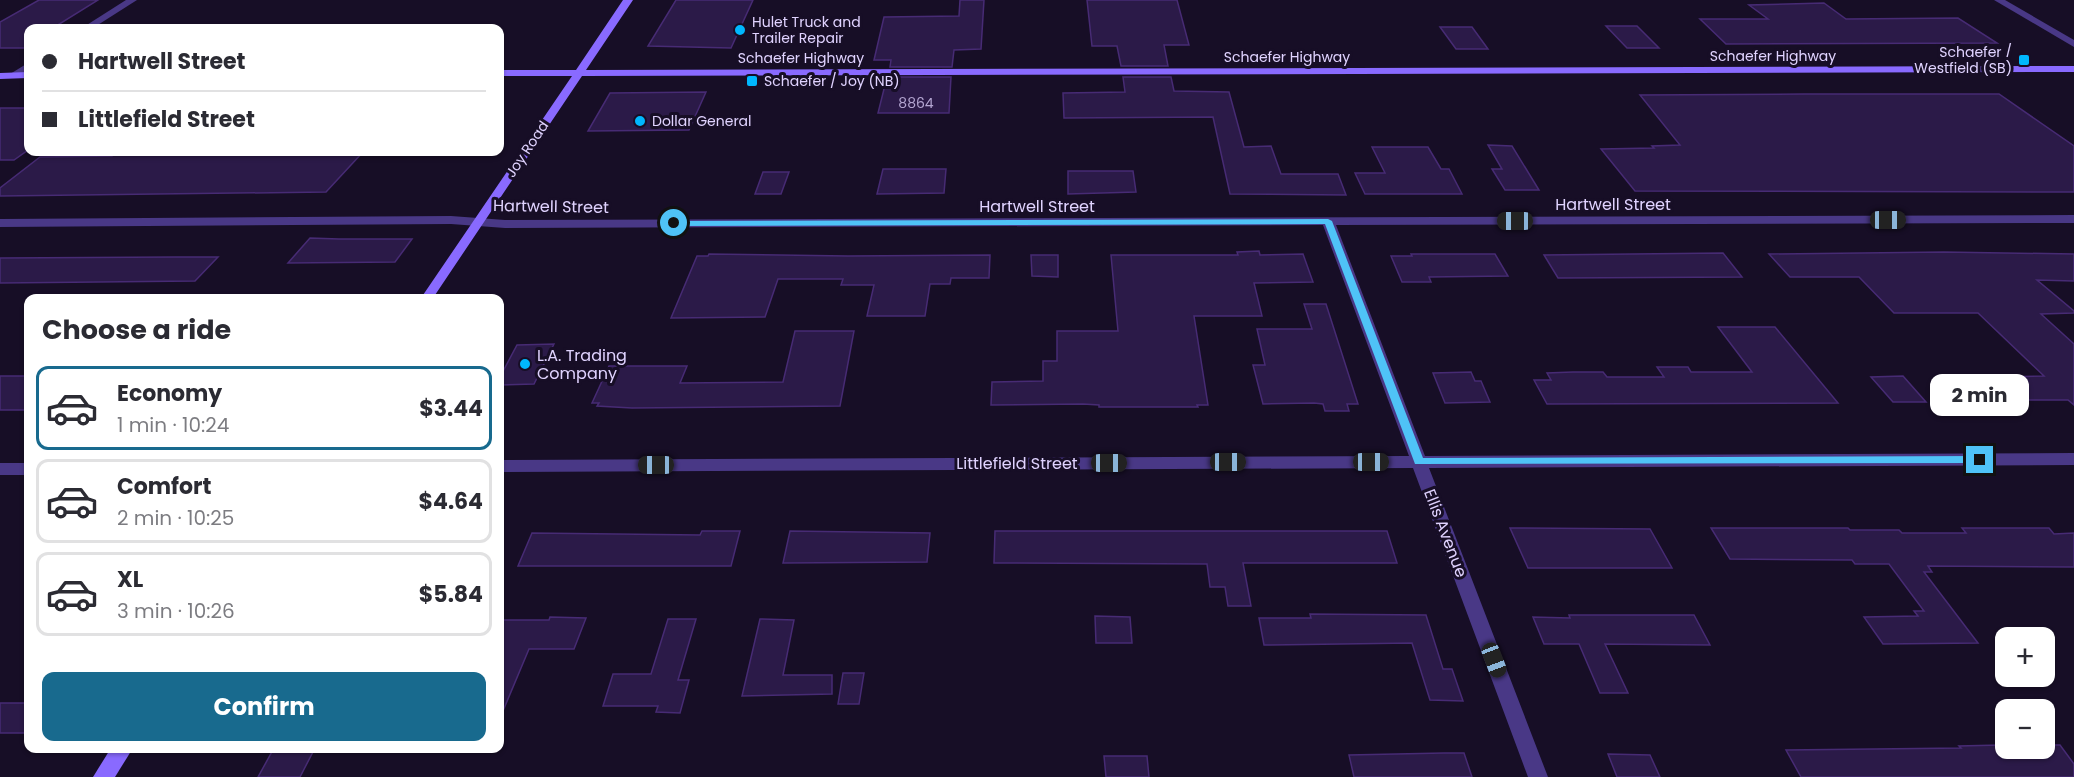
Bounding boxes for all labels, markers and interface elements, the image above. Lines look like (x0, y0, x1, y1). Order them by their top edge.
place label: Hulet Truck and Trailer Repair (752, 12, 861, 48)
marker: Hulet Truck and Trailer Repair (733, 23, 747, 37)
place label: Schaefer / Westfield (SB) (1914, 42, 2012, 78)
text: Hartwell Street (78, 46, 246, 77)
street label: Schaefer Highway (1710, 46, 1836, 66)
street label: Schaefer Highway (1224, 47, 1350, 67)
street label: Schaefer Highway (738, 48, 864, 68)
marker: Schaefer / Westfield (SB) (2017, 53, 2031, 67)
place label: Schaefer / Joy (NB) (764, 71, 900, 91)
marker: Schaefer / Joy (NB) (745, 74, 759, 88)
house number: 8864 (898, 93, 934, 113)
text: Littlefield Street (78, 104, 255, 135)
place label: Dollar General (652, 111, 752, 131)
marker: Dollar General (633, 114, 647, 128)
street label: Joy Road (501, 117, 553, 181)
street label: Hartwell Street (1555, 193, 1671, 216)
street label: Hartwell Street (493, 194, 609, 219)
street label: Hartwell Street (979, 195, 1095, 218)
route start (660, 209, 687, 236)
car (1870, 211, 1906, 229)
car (1497, 212, 1533, 230)
text: Choose a ride (42, 311, 231, 348)
place label: L.A. Trading Company (537, 344, 627, 385)
marker: L.A. Trading Company (518, 357, 532, 371)
callout: 2 min (1930, 373, 2030, 415)
text: Economy (117, 378, 222, 409)
icon: car (45, 381, 99, 435)
text: 2 min (1951, 381, 2008, 409)
text: $3.44 (419, 393, 483, 424)
text: 1 min · 10:24 (117, 411, 229, 439)
route end (1966, 446, 1993, 473)
street label: Littlefield Street (956, 452, 1078, 475)
car (1210, 453, 1246, 471)
car (1353, 453, 1389, 471)
car (1091, 454, 1127, 472)
car (638, 456, 674, 474)
text: Comfort (117, 471, 211, 502)
icon: car (45, 474, 99, 528)
text: $4.64 (419, 486, 483, 517)
street label: Ellis Avenue (1418, 486, 1473, 581)
text: 2 min · 10:25 (117, 504, 234, 532)
text: XL (117, 564, 143, 595)
icon: car (45, 567, 99, 621)
text: $5.84 (419, 579, 483, 610)
text: 3 min · 10:26 (117, 597, 235, 625)
map controls (1995, 627, 2055, 759)
button: + (1995, 627, 2055, 687)
car (1479, 640, 1509, 680)
button: Confirm (42, 672, 486, 741)
button: − (1995, 699, 2055, 759)

